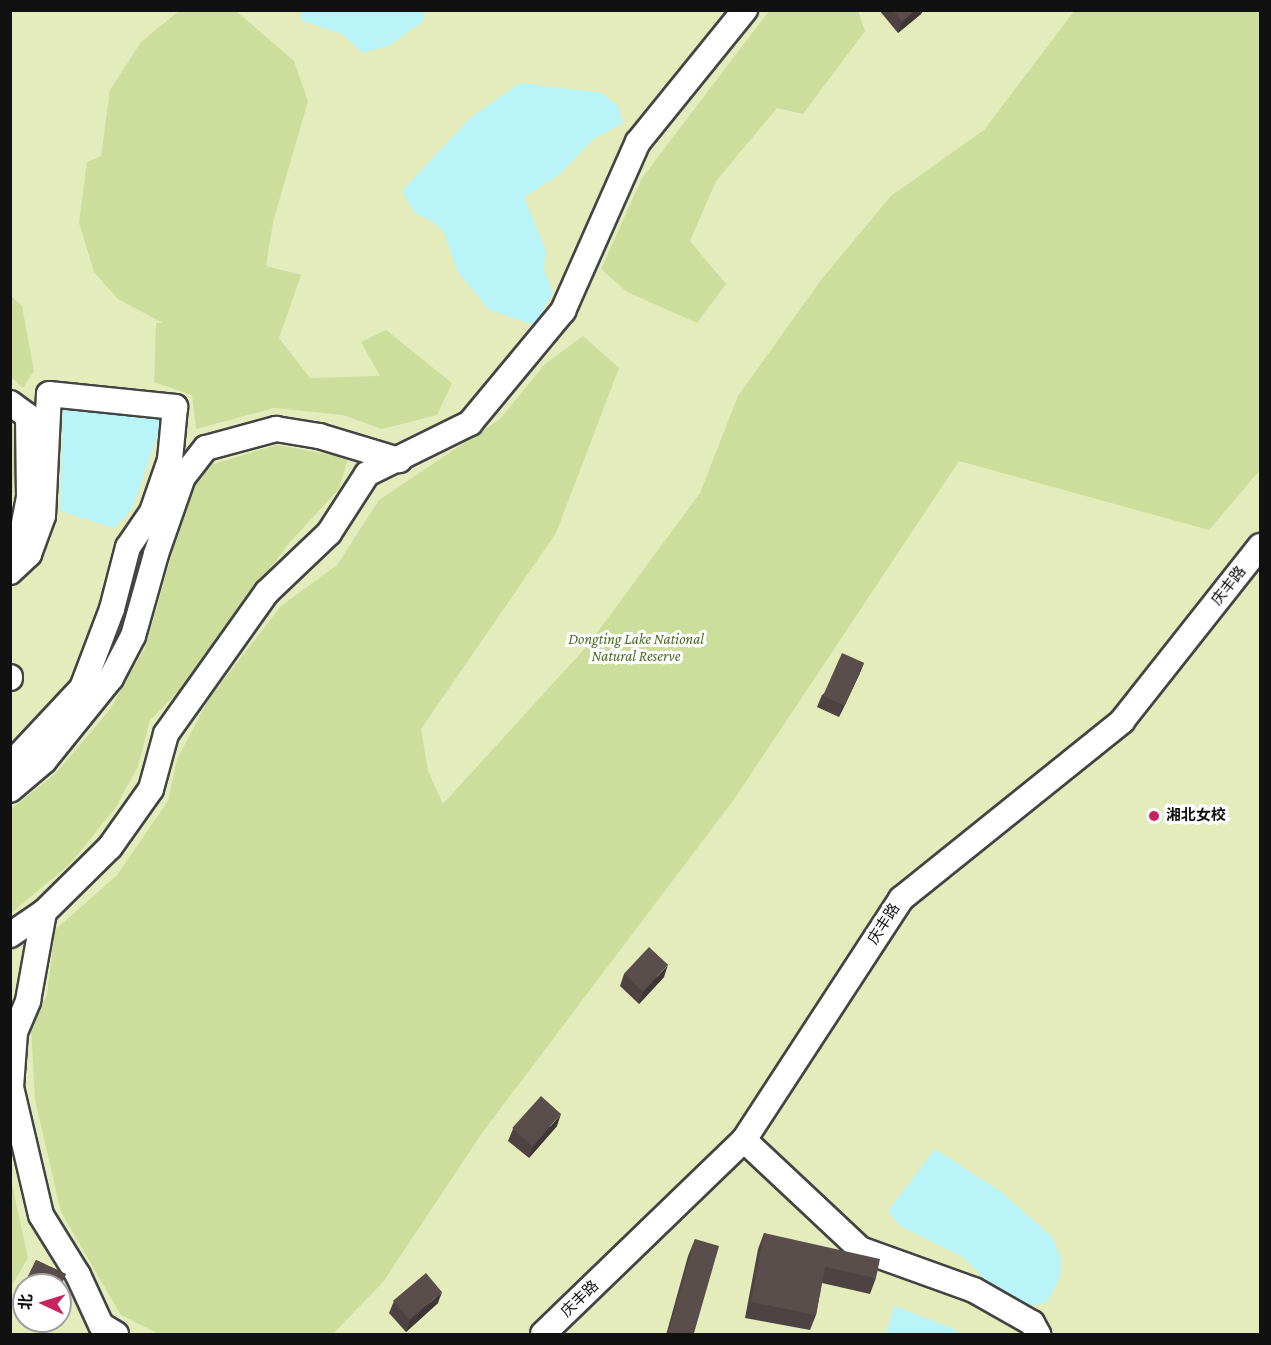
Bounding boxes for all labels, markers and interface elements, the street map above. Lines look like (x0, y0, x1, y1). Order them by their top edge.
street label: 庆丰路 (1208, 563, 1250, 609)
park label: Dongting Lake National Natural Reserve (568, 630, 704, 665)
place label: 湘北女校 (1166, 807, 1226, 825)
marker: 湘北女校 (1147, 809, 1161, 823)
street label: 庆丰路 (864, 900, 904, 948)
north arrow (12, 1273, 72, 1333)
street label: 庆丰路 (558, 1277, 602, 1321)
text: 北 (17, 1293, 35, 1310)

